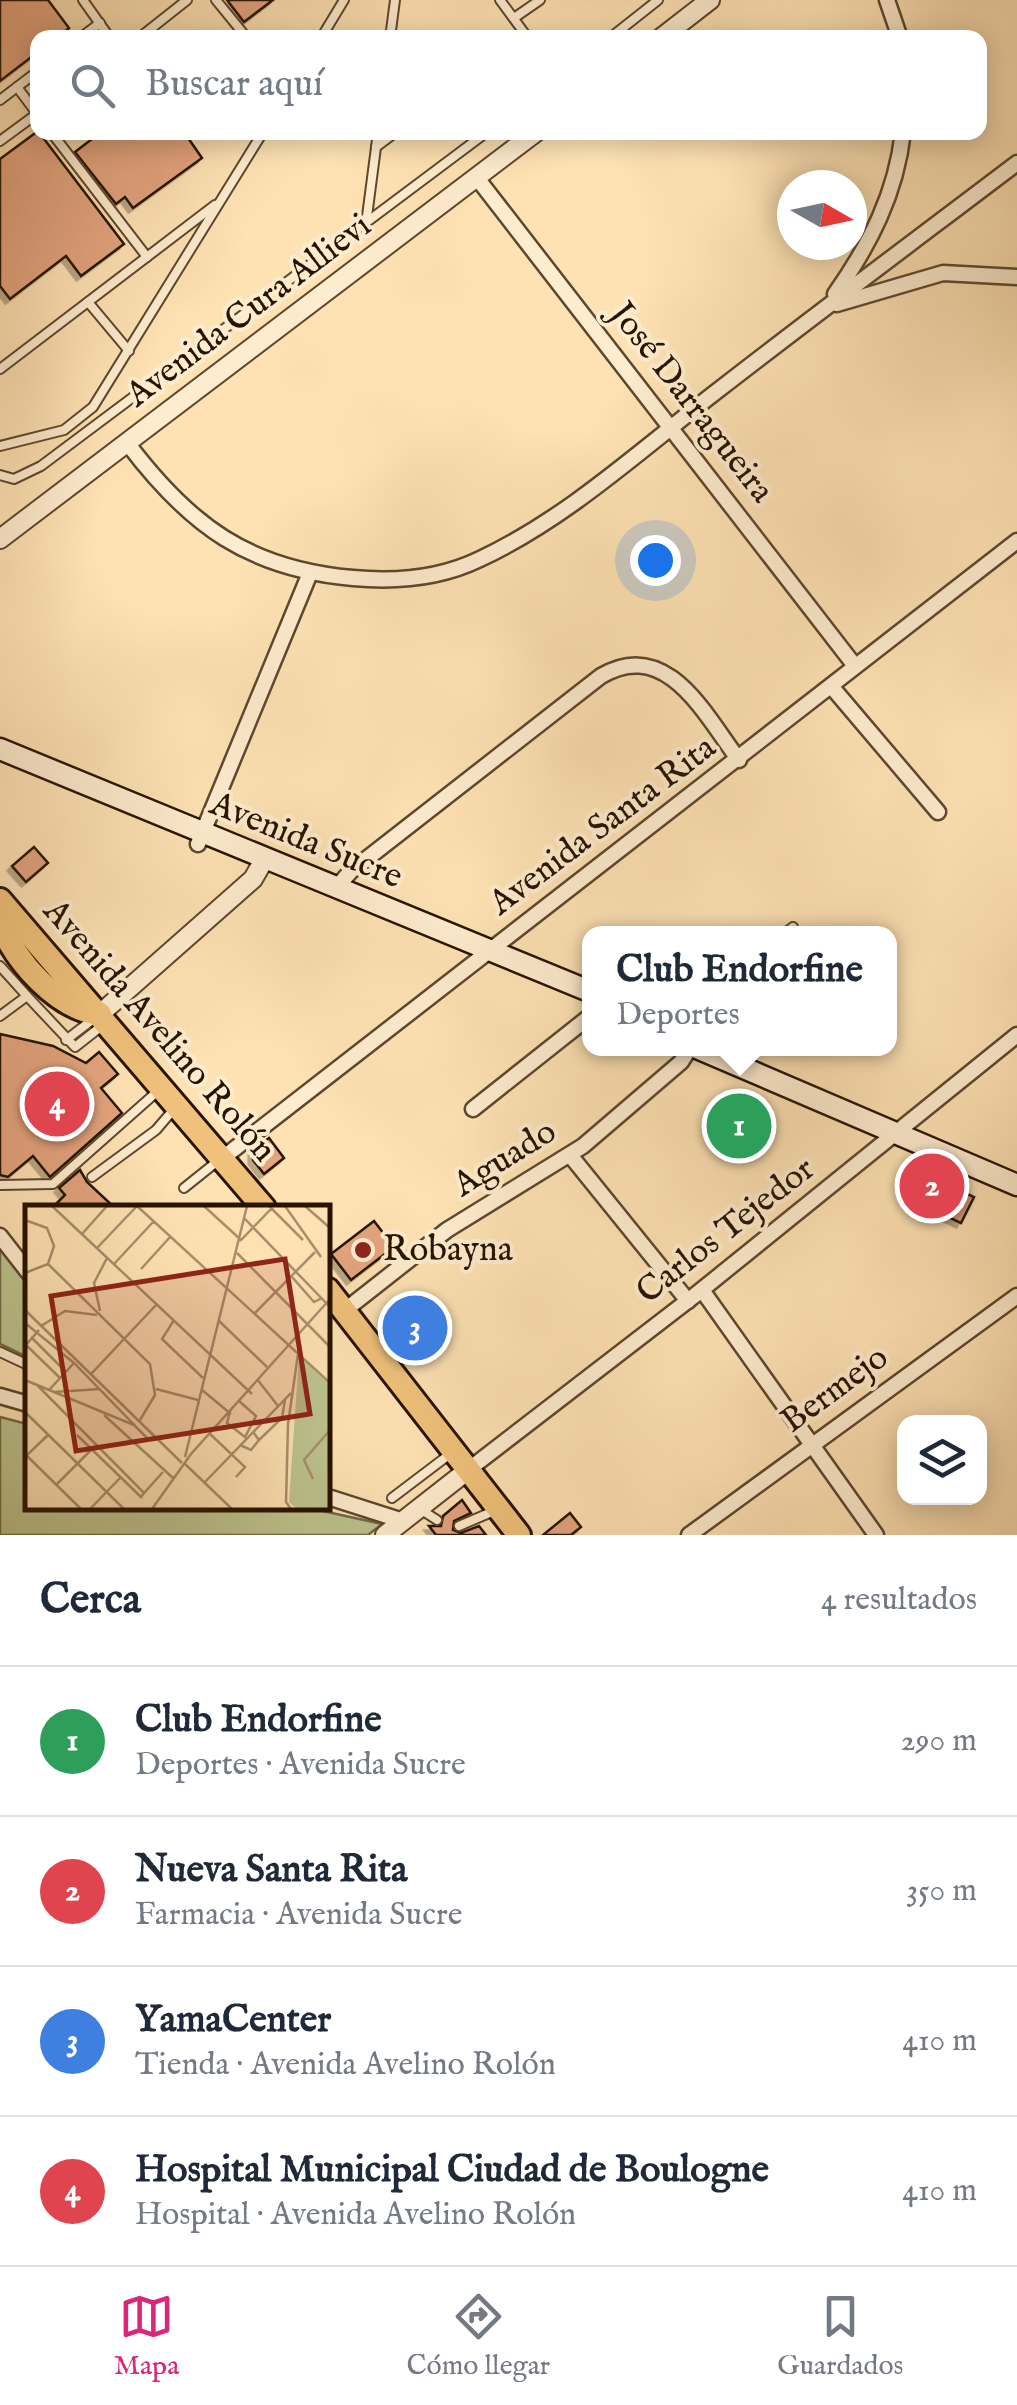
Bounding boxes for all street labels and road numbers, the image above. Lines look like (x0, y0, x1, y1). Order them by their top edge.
street label: Avenida Cura Allievi (117, 204, 381, 418)
street label: José Darragueira (596, 290, 784, 513)
street label: Avenida Santa Rita (480, 725, 726, 927)
street label: Avenida Sucre (202, 782, 409, 900)
street label: Avenida Avelino Rolón (32, 889, 286, 1172)
street label: Aguado (444, 1110, 565, 1209)
street label: Carlos Tejedor (628, 1147, 824, 1315)
street label: Bermejo (772, 1336, 898, 1444)

